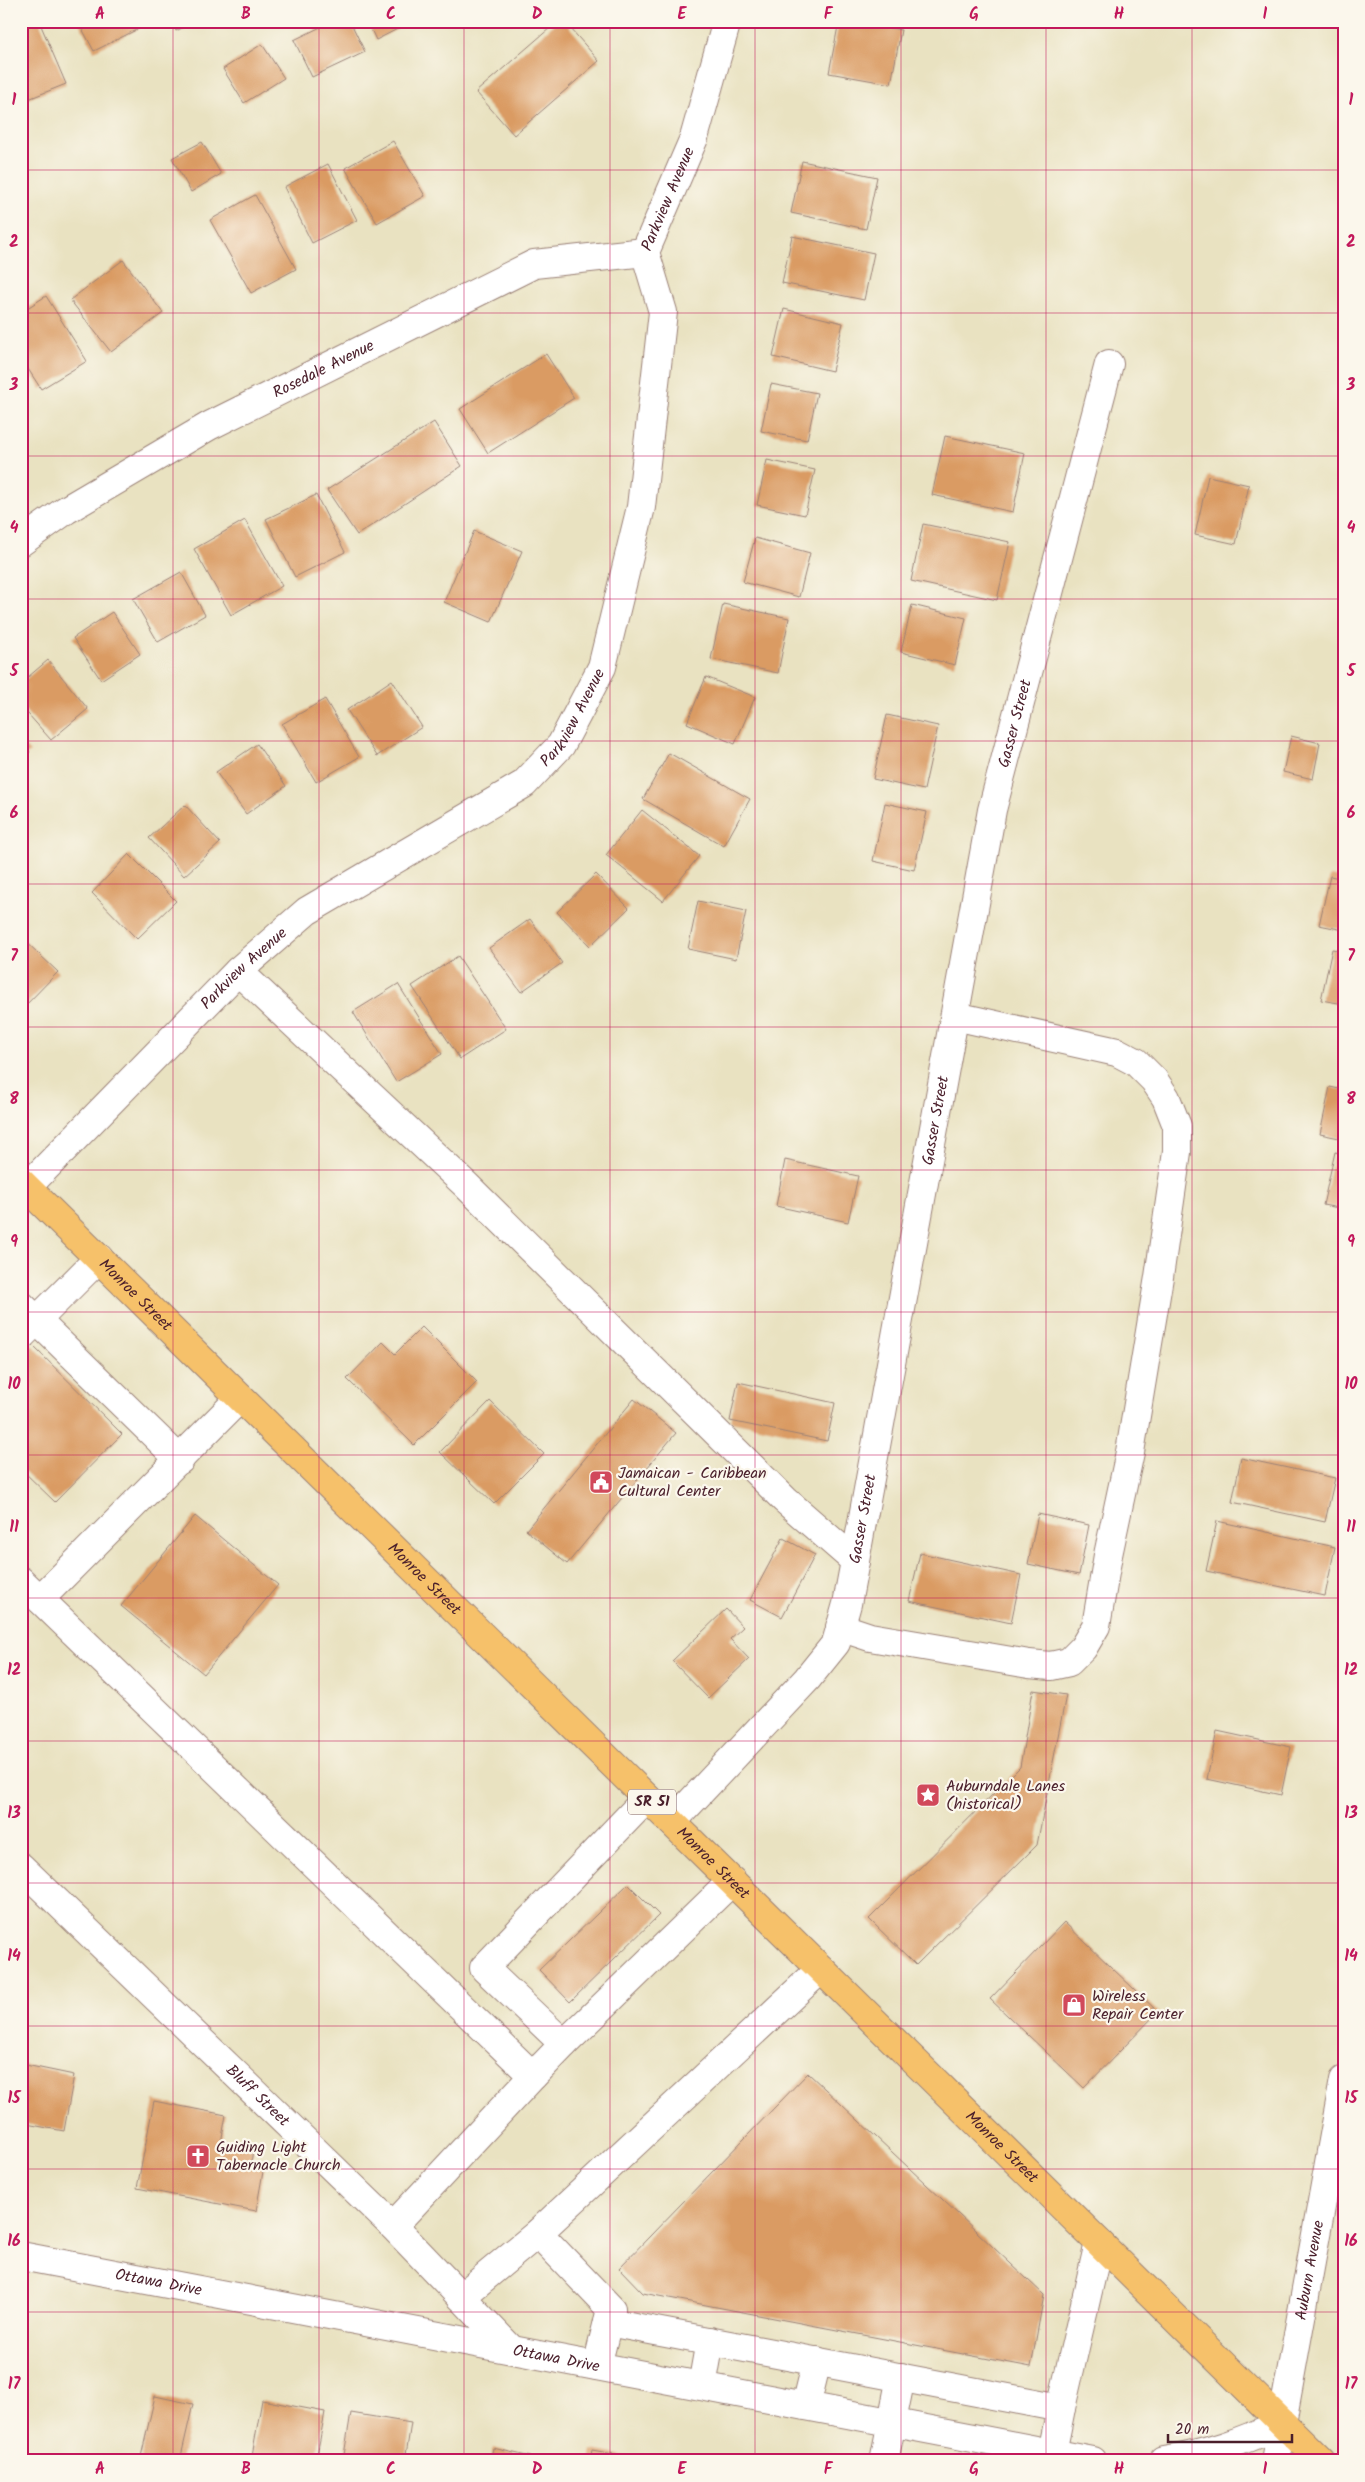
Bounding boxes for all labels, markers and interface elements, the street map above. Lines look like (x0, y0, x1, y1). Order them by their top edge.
text: A (95, 2, 105, 27)
text: B (241, 2, 251, 27)
text: C (386, 2, 396, 27)
text: D (532, 2, 543, 27)
text: E (678, 2, 688, 27)
text: F (824, 2, 834, 27)
text: G (969, 2, 979, 27)
text: H (1114, 2, 1124, 27)
text: I (1263, 2, 1268, 27)
text: 1 (12, 88, 17, 113)
text: 1 (1349, 88, 1354, 113)
street label: Parkview Avenue (634, 143, 701, 255)
text: 2 (9, 230, 19, 255)
text: 2 (1346, 230, 1356, 255)
street label: Rosedale Avenue (268, 333, 379, 405)
text: 3 (9, 373, 19, 398)
text: 3 (1346, 373, 1356, 398)
text: 4 (10, 516, 19, 541)
text: 4 (1347, 516, 1356, 541)
text: 5 (9, 659, 20, 684)
text: 5 (1346, 659, 1357, 684)
street label: Parkview Avenue (534, 664, 612, 773)
street label: Gasser Street (991, 676, 1038, 770)
text: 6 (10, 801, 19, 826)
text: 6 (1347, 801, 1356, 826)
street label: Parkview Avenue (194, 921, 293, 1015)
text: 7 (10, 944, 18, 969)
text: 7 (1347, 944, 1355, 969)
street label: Gasser Street (915, 1073, 956, 1167)
text: 8 (9, 1087, 19, 1112)
text: 8 (1346, 1087, 1356, 1112)
text: 9 (10, 1230, 18, 1255)
text: 9 (1347, 1230, 1355, 1255)
street label: Monroe Street (93, 1253, 179, 1338)
text: 10 (7, 1372, 21, 1397)
text: 10 (1344, 1372, 1358, 1397)
place label: Jamaican - Caribbean Cultural Center (618, 1461, 767, 1504)
public building icon: Jamaican - Caribbean Cultural Center (588, 1469, 614, 1495)
street label: Gasser Street (842, 1471, 883, 1566)
text: 11 (9, 1515, 19, 1540)
text: 11 (1346, 1515, 1356, 1540)
street label: Monroe Street (382, 1537, 468, 1622)
text: 12 (7, 1658, 21, 1683)
text: 12 (1344, 1658, 1358, 1683)
place label: Auburndale Lanes (historical) (946, 1774, 1065, 1817)
place icon: Auburndale Lanes (historical) (915, 1782, 941, 1808)
road number: SR 51 (628, 1790, 676, 1814)
text: 13 (7, 1801, 21, 1826)
text: 13 (1344, 1801, 1358, 1826)
street label: Monroe Street (670, 1821, 756, 1906)
text: 14 (7, 1944, 21, 1969)
text: 14 (1344, 1944, 1358, 1969)
place label: Wireless Repair Center (1092, 1984, 1185, 2027)
shop icon: Wireless Repair Center (1061, 1992, 1087, 2018)
street label: Bluff Street (220, 2058, 296, 2133)
text: 15 (8, 2086, 22, 2111)
text: 15 (1345, 2086, 1359, 2111)
street label: Monroe Street (959, 2105, 1045, 2190)
place label: Guiding Light Tabernacle Church (216, 2135, 341, 2178)
church icon: Guiding Light Tabernacle Church (185, 2143, 211, 2169)
street label: Auburn Avenue (1288, 2218, 1331, 2322)
text: 16 (7, 2229, 21, 2254)
text: 16 (1344, 2229, 1358, 2254)
street label: Ottawa Drive (113, 2262, 204, 2303)
street label: Ottawa Drive (511, 2338, 602, 2379)
text: 17 (8, 2372, 21, 2397)
text: 17 (1345, 2372, 1358, 2397)
scale bar (1168, 2412, 1291, 2444)
text: 20 m (1175, 2418, 1209, 2442)
text: A (95, 2457, 105, 2482)
text: B (241, 2457, 251, 2482)
text: C (386, 2457, 396, 2482)
text: D (532, 2457, 543, 2482)
text: E (678, 2457, 688, 2482)
text: F (824, 2457, 834, 2482)
text: G (969, 2457, 979, 2482)
text: H (1114, 2457, 1124, 2482)
text: I (1263, 2457, 1268, 2482)

